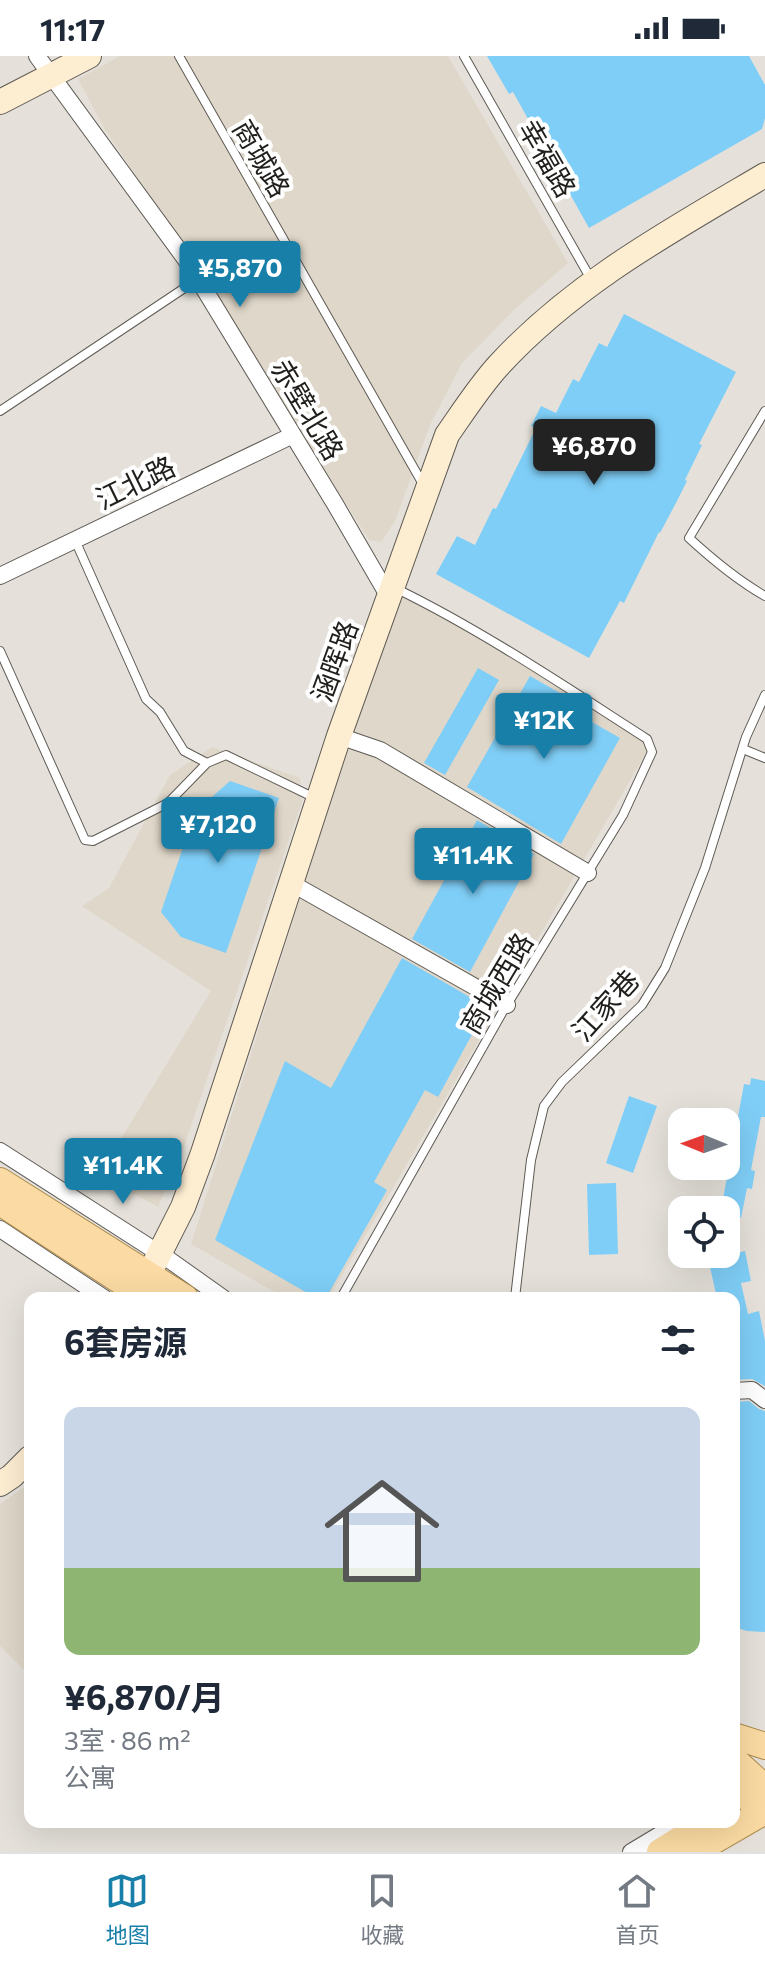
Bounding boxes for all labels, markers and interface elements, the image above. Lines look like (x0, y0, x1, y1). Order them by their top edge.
text: 11:17 (40, 10, 105, 47)
street label: 商城路 (226, 113, 298, 203)
street label: 幸福路 (512, 113, 584, 203)
pin: ¥5,870 (175, 241, 305, 309)
text: ¥5,870 (197, 251, 283, 282)
street label: 赤壁北路 (265, 352, 351, 466)
pin: ¥6,870 (529, 419, 659, 487)
text: ¥6,870 (551, 429, 637, 460)
street label: 江北路 (90, 448, 180, 516)
street label: 涵晖路 (304, 616, 364, 706)
pin: ¥12K (497, 693, 591, 761)
text: ¥12K (513, 703, 575, 734)
pin: ¥7,120 (153, 797, 283, 865)
text: ¥7,120 (179, 807, 257, 838)
pin: ¥11.4K (408, 828, 538, 896)
text: ¥11.4K (433, 838, 513, 869)
street label: 商城西路 (453, 926, 539, 1040)
street label: 江家巷 (564, 962, 646, 1048)
north arrow (668, 1108, 740, 1180)
map controls (668, 1108, 740, 1268)
pin: ¥11.4K (58, 1138, 188, 1206)
text: ¥11.4K (83, 1148, 163, 1179)
button: locate (668, 1196, 740, 1268)
icon: filters (656, 1318, 700, 1362)
text: 6套房源 (64, 1320, 187, 1362)
icon: home (310, 1459, 454, 1603)
text: ¥6,870/月 (64, 1675, 225, 1717)
text: 3室 · 86 m² (64, 1724, 191, 1755)
text: 公寓 (64, 1761, 116, 1792)
tab: 地图 (105, 1869, 150, 1949)
tab: 收藏 (360, 1869, 405, 1949)
tab: 首页 (615, 1869, 660, 1949)

